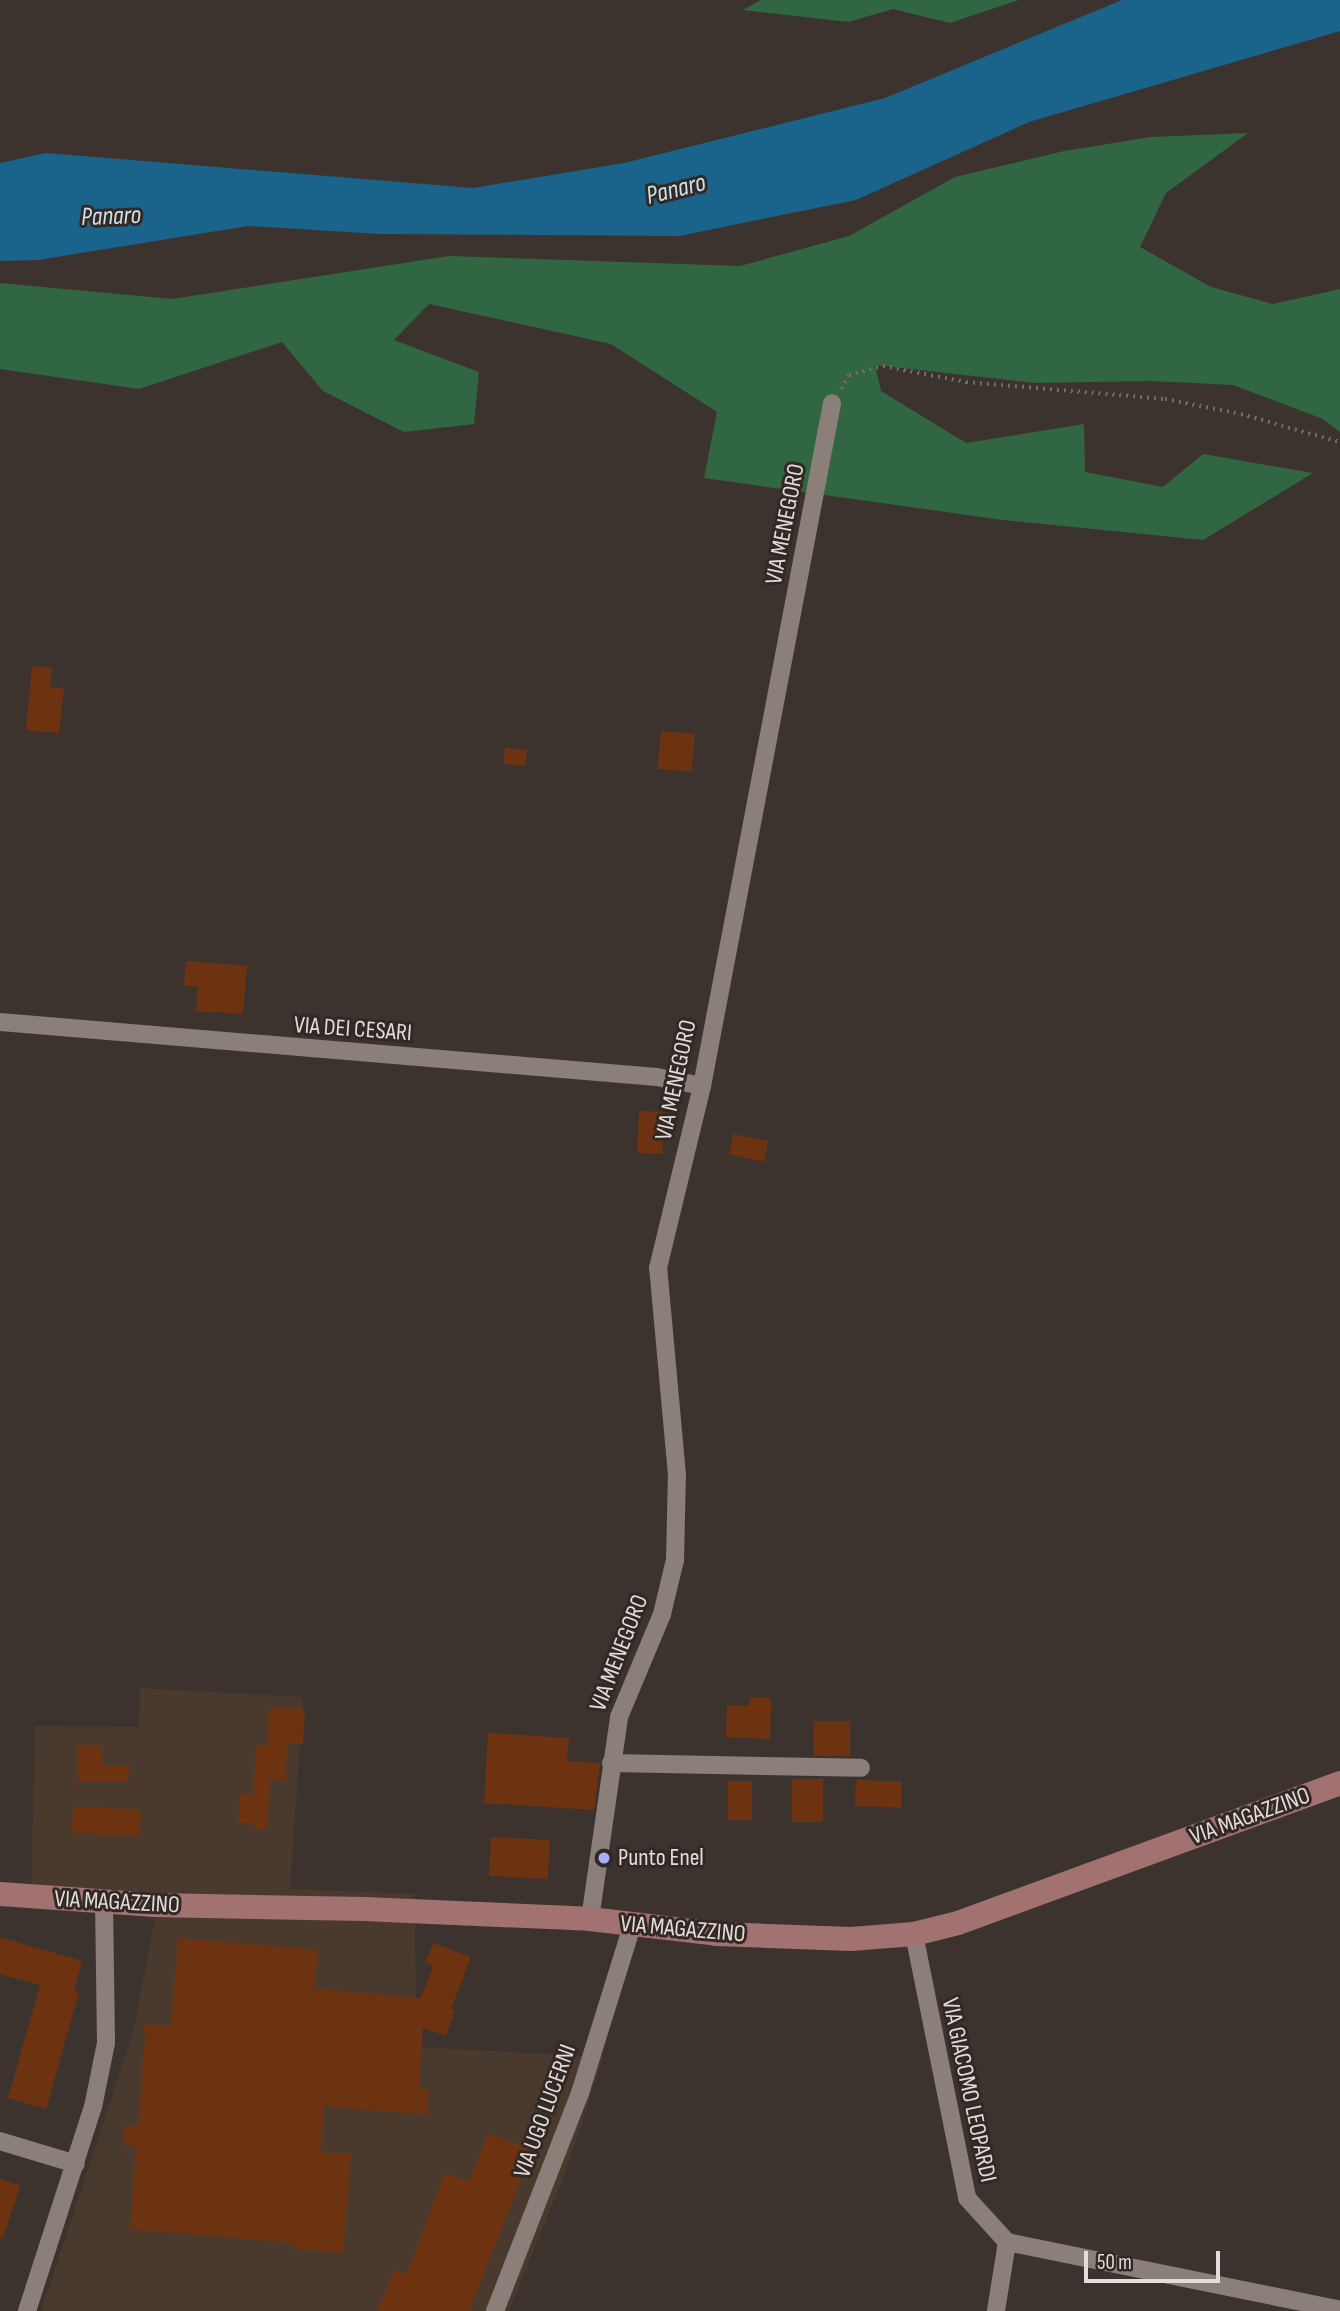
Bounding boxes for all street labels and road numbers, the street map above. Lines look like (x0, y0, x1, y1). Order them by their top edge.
street label: VIA MENEGORO (759, 461, 811, 587)
street label: VIA DEI CESARI (293, 1011, 413, 1047)
street label: VIA MENEGORO (649, 1017, 703, 1143)
street label: VIA MENEGORO (584, 1591, 654, 1715)
street label: VIA MAGAZZINO (1186, 1781, 1314, 1851)
street label: VIA MAGAZZINO (54, 1884, 180, 1920)
street label: VIA MAGAZZINO (619, 1909, 747, 1949)
street label: VIA GIACOMO LEOPARDI (935, 1995, 1003, 2185)
street label: VIA UGO LUCERNI (508, 2041, 582, 2181)

